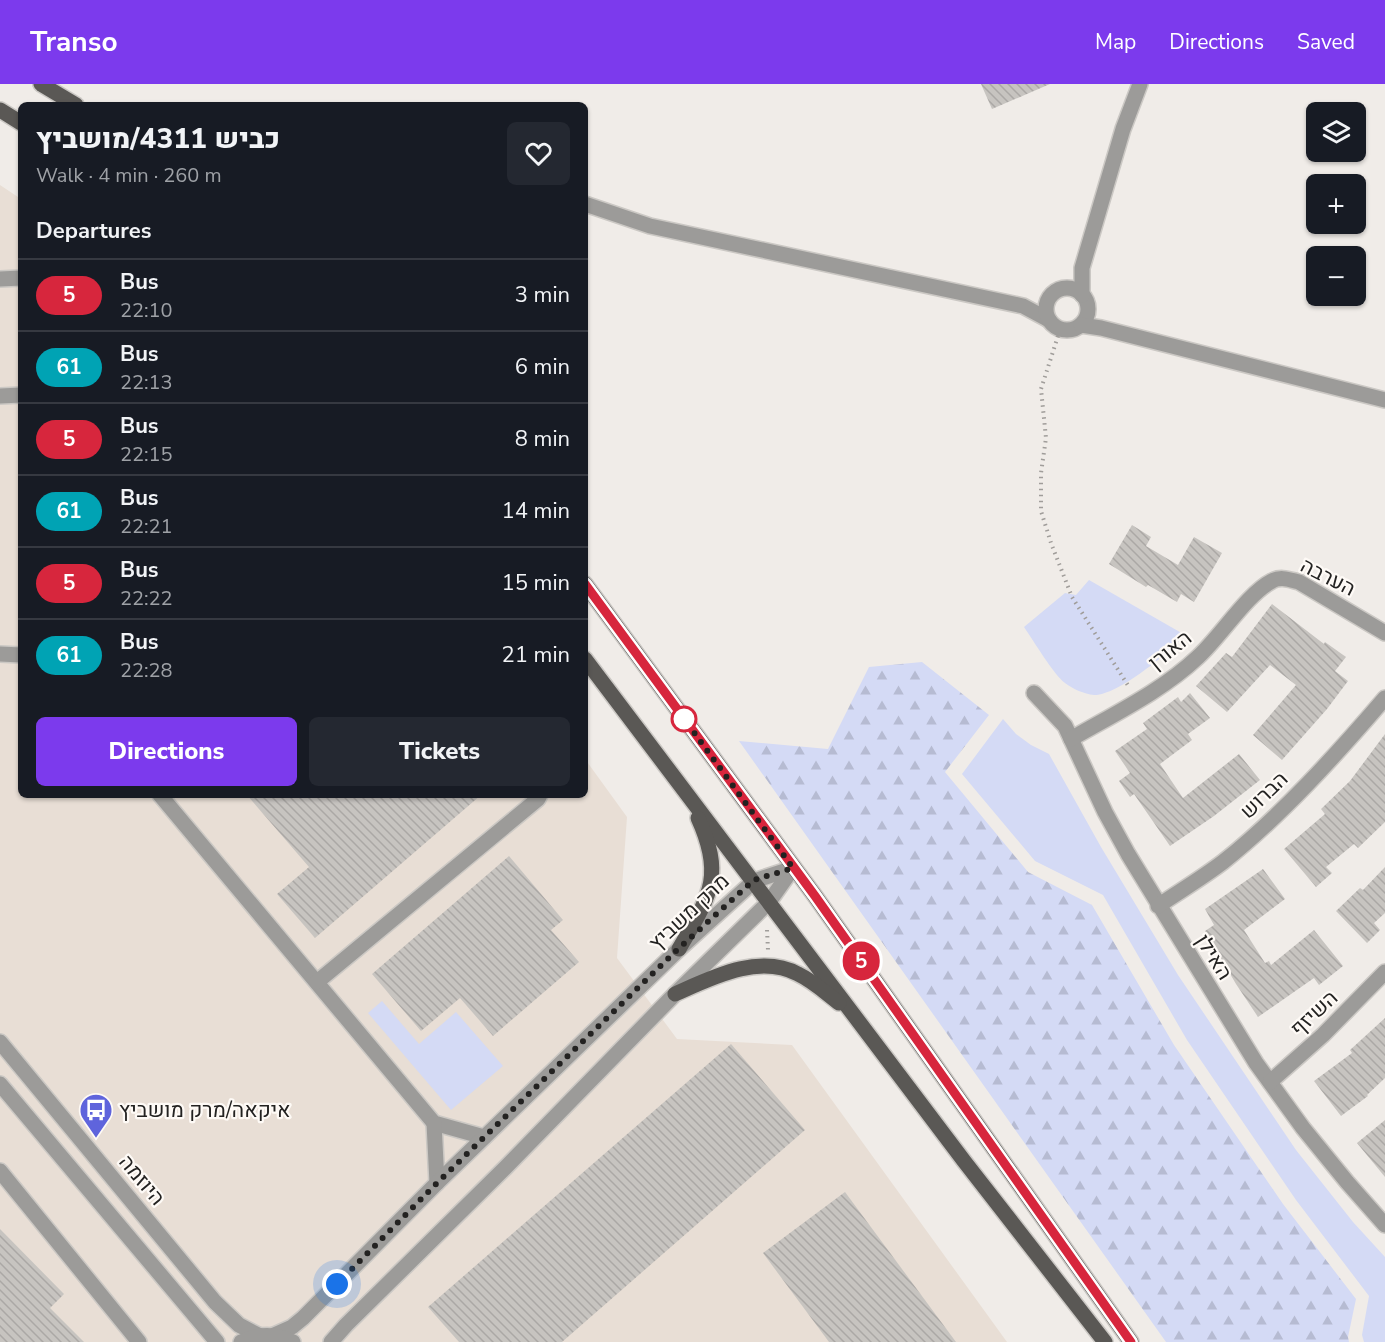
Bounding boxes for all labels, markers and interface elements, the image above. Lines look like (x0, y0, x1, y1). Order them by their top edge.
text: Transo (30, 23, 118, 61)
text: Map (1095, 28, 1136, 56)
text: Directions (1169, 28, 1264, 56)
text: Saved (1297, 28, 1355, 56)
map controls (1306, 102, 1366, 306)
button: layers (1306, 102, 1366, 162)
text: כביש 4311/מושביץ (36, 120, 280, 158)
button: heart (507, 122, 570, 185)
text: Walk · 4 min · 260 m (36, 162, 222, 189)
button: + (1306, 174, 1366, 234)
text: Departures (36, 216, 151, 246)
button: − (1306, 246, 1366, 306)
text: Bus (120, 267, 159, 297)
text: 3 min (515, 280, 570, 310)
text: 5 (63, 281, 75, 309)
text: 22:10 (120, 297, 173, 324)
text: Bus (120, 339, 159, 369)
text: 6 min (515, 352, 570, 382)
text: 61 (56, 353, 82, 381)
text: 22:13 (120, 369, 173, 396)
text: Bus (120, 411, 159, 441)
text: 8 min (515, 424, 570, 454)
text: 5 (63, 425, 75, 453)
text: 22:15 (120, 441, 173, 468)
text: Bus (120, 483, 159, 513)
text: 14 min (502, 496, 570, 526)
text: 61 (56, 497, 82, 525)
text: 22:21 (120, 513, 173, 540)
street label: הערבה (1296, 551, 1360, 603)
text: Bus (120, 555, 159, 585)
text: 15 min (502, 568, 570, 598)
text: 5 (63, 569, 75, 597)
text: 22:22 (120, 585, 173, 612)
street label: האורן (1142, 624, 1198, 676)
text: Bus (120, 627, 159, 657)
text: 21 min (502, 640, 570, 670)
text: 61 (56, 641, 82, 669)
text: 22:28 (120, 657, 173, 684)
unlabelled marker (671, 706, 697, 732)
button: Directions (36, 717, 297, 786)
button: Tickets (309, 717, 570, 786)
street label: הברוש (1234, 765, 1294, 825)
street label: מרק משביץ (643, 867, 735, 957)
street label: האילן (1189, 929, 1239, 985)
line badge: 5 (842, 942, 880, 980)
text: 5 (855, 947, 867, 975)
street label: השיזף (1284, 984, 1344, 1042)
bus stop icon: איקאה/מרק מושביץ (78, 1092, 114, 1139)
place label: איקאה/מרק מושביץ (119, 1096, 291, 1124)
street label: היוזמה (113, 1149, 171, 1211)
your location (322, 1269, 352, 1299)

